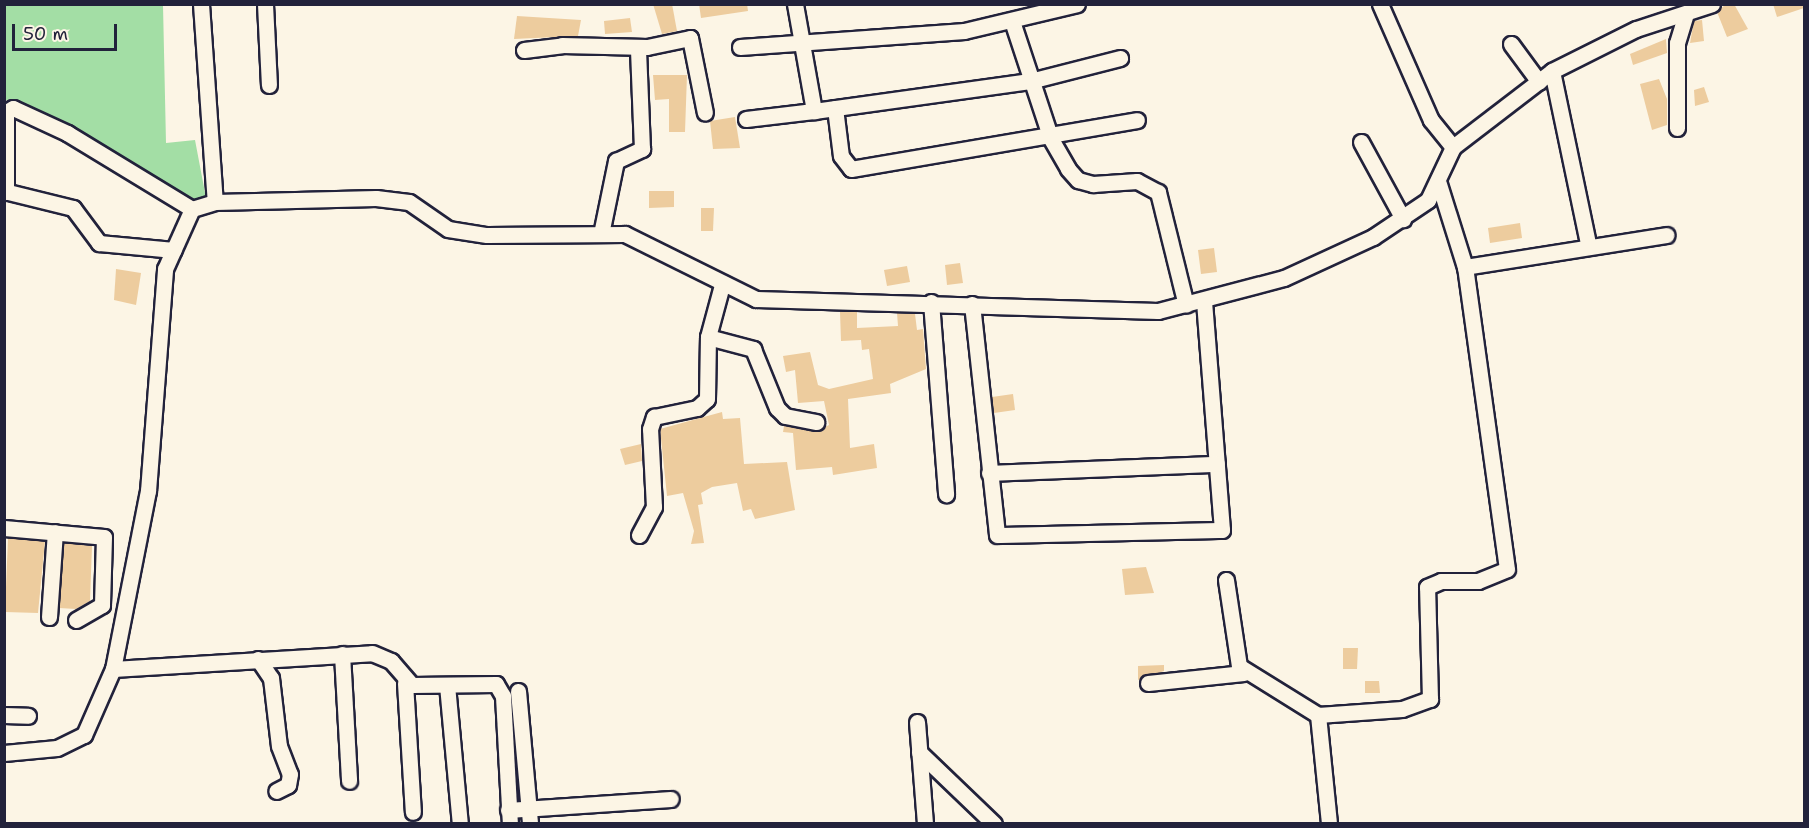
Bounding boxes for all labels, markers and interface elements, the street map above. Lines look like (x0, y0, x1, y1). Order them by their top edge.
scale bar (15, 12, 120, 50)
text: 50 m (23, 22, 68, 46)

